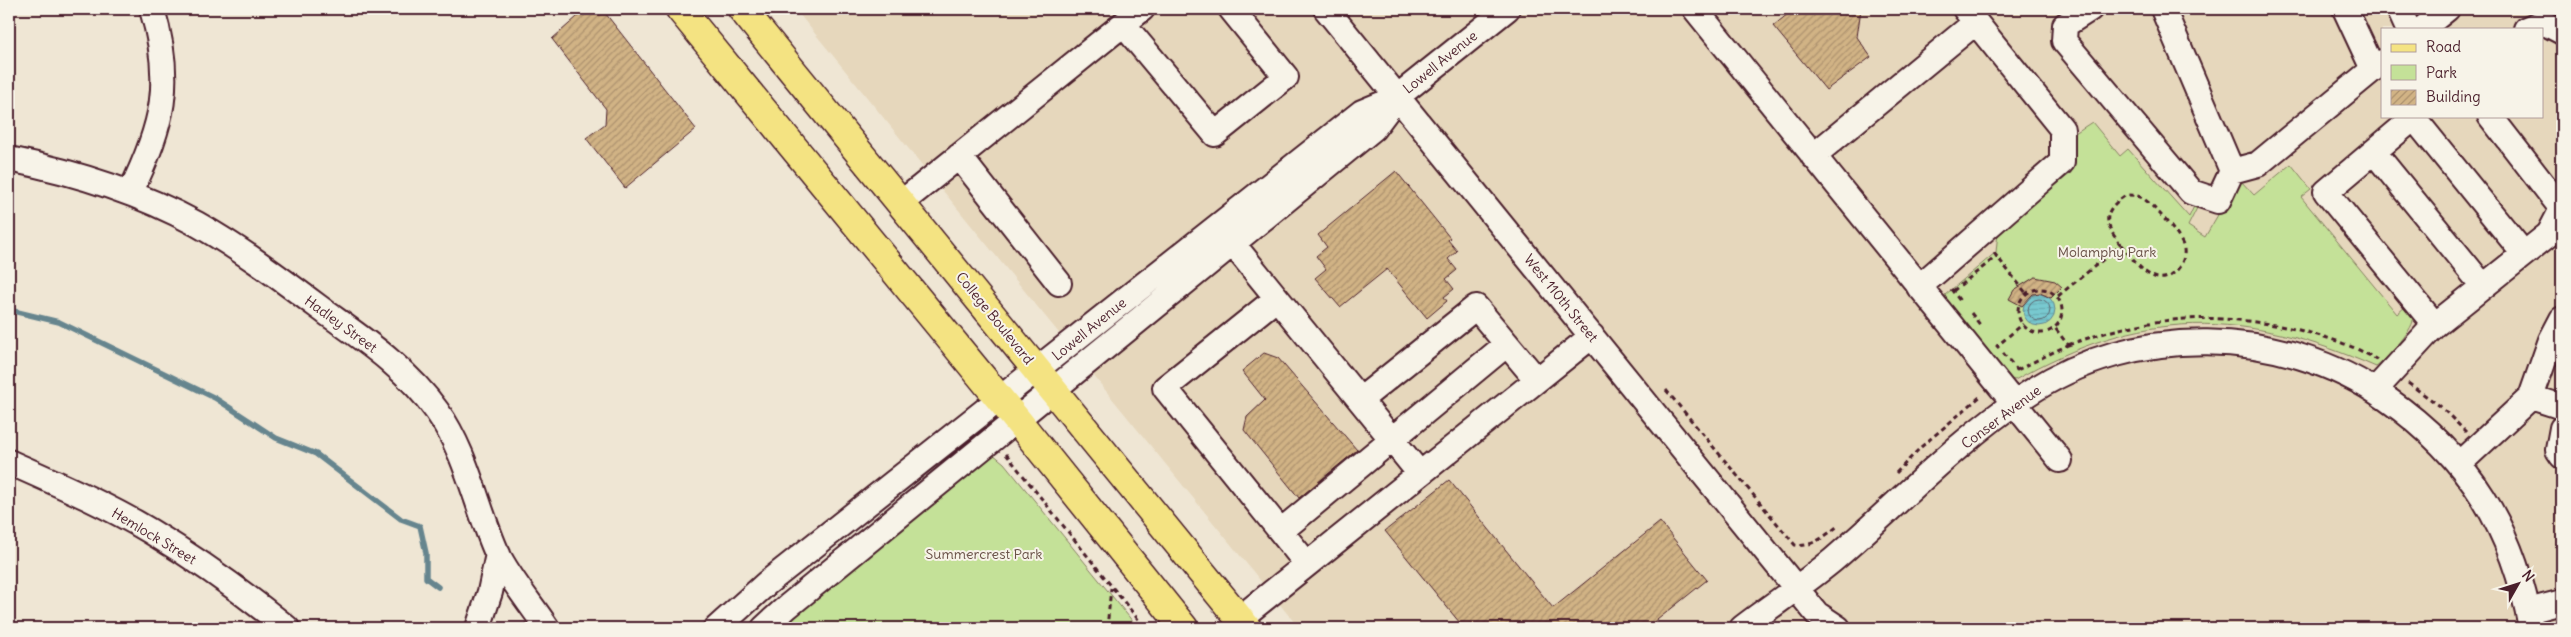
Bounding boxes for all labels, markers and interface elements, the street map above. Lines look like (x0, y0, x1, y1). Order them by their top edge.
street label: Lowell Avenue (1399, 27, 1481, 97)
legend (2381, 28, 2544, 118)
text: Road (2426, 37, 2461, 56)
text: Park (2426, 63, 2457, 82)
text: Building (2426, 87, 2481, 106)
park label: Molamphy Park (2058, 243, 2156, 261)
street label: West 110th Street (1520, 250, 1602, 346)
street label: College Boulevard (952, 268, 1038, 368)
street label: Hadley Street (301, 292, 381, 357)
street label: Lowell Avenue (1048, 294, 1130, 364)
street label: Conser Avenue (1958, 381, 2044, 453)
street label: Hemlock Street (108, 504, 200, 569)
park label: Summercrest Park (926, 545, 1042, 563)
north arrow (2494, 560, 2544, 610)
text: N (2518, 566, 2538, 585)

